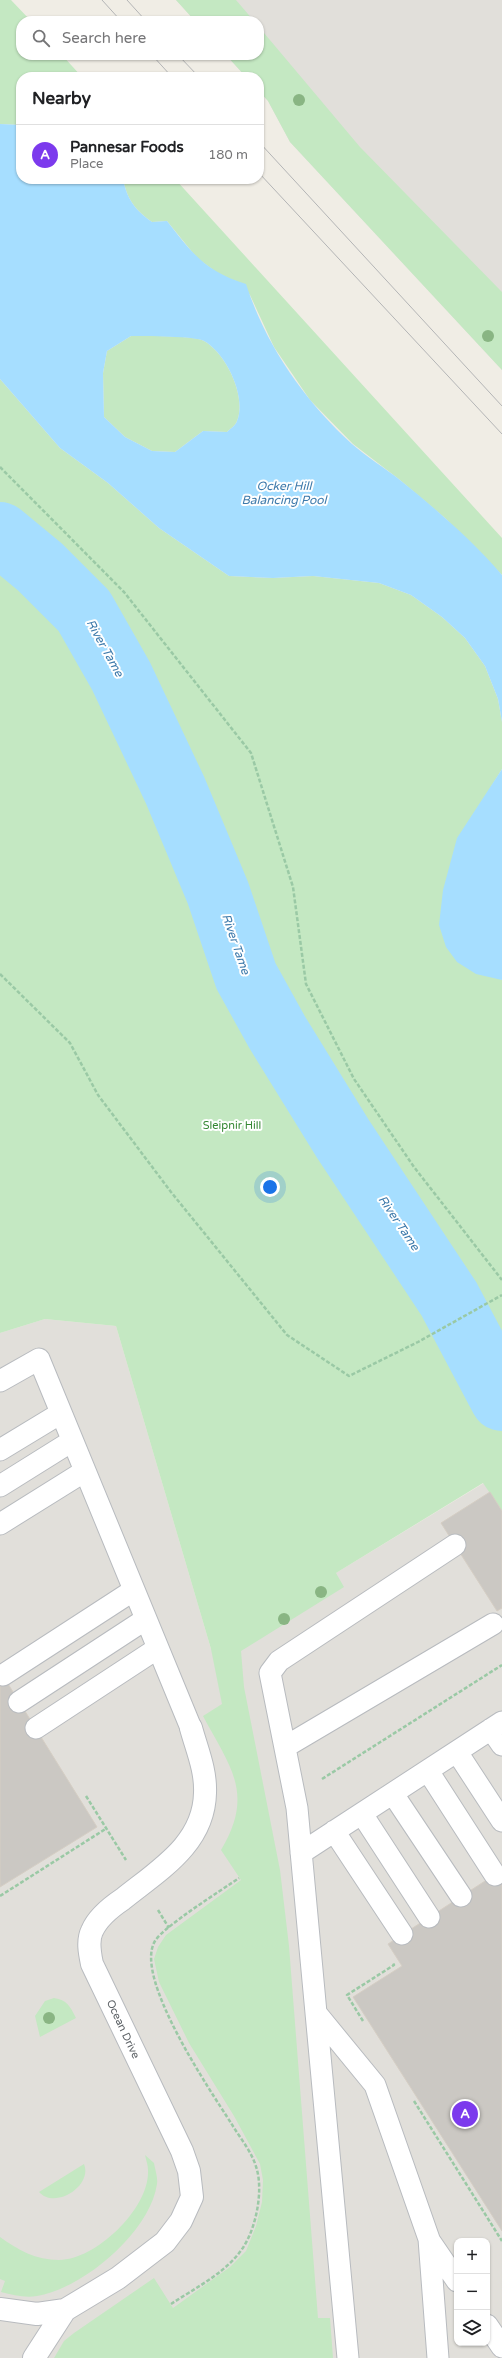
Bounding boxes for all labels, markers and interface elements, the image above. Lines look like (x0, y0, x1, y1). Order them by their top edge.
search box (16, 16, 264, 60)
icon: search (30, 27, 52, 49)
text: Search here (62, 29, 146, 47)
text: Nearby (32, 88, 91, 109)
text: Pannesar Foods (70, 138, 184, 156)
text: A (40, 147, 50, 163)
text: 180 m (208, 147, 248, 163)
text: Place (70, 156, 103, 172)
water label: Ocker Hill Balancing Pool (242, 479, 328, 507)
water label: River Tame (84, 617, 127, 680)
water label: River Tame (219, 912, 253, 977)
park label: Sleipnir Hill (203, 1119, 261, 1132)
your location (260, 1177, 280, 1197)
water label: River Tame (376, 1193, 423, 1254)
street label: Ocean Drive (104, 1997, 142, 2061)
pin: A (452, 2099, 478, 2129)
map controls (454, 2238, 490, 2346)
button: + (454, 2238, 490, 2274)
button: − (454, 2274, 490, 2310)
button: layers (454, 2310, 490, 2346)

